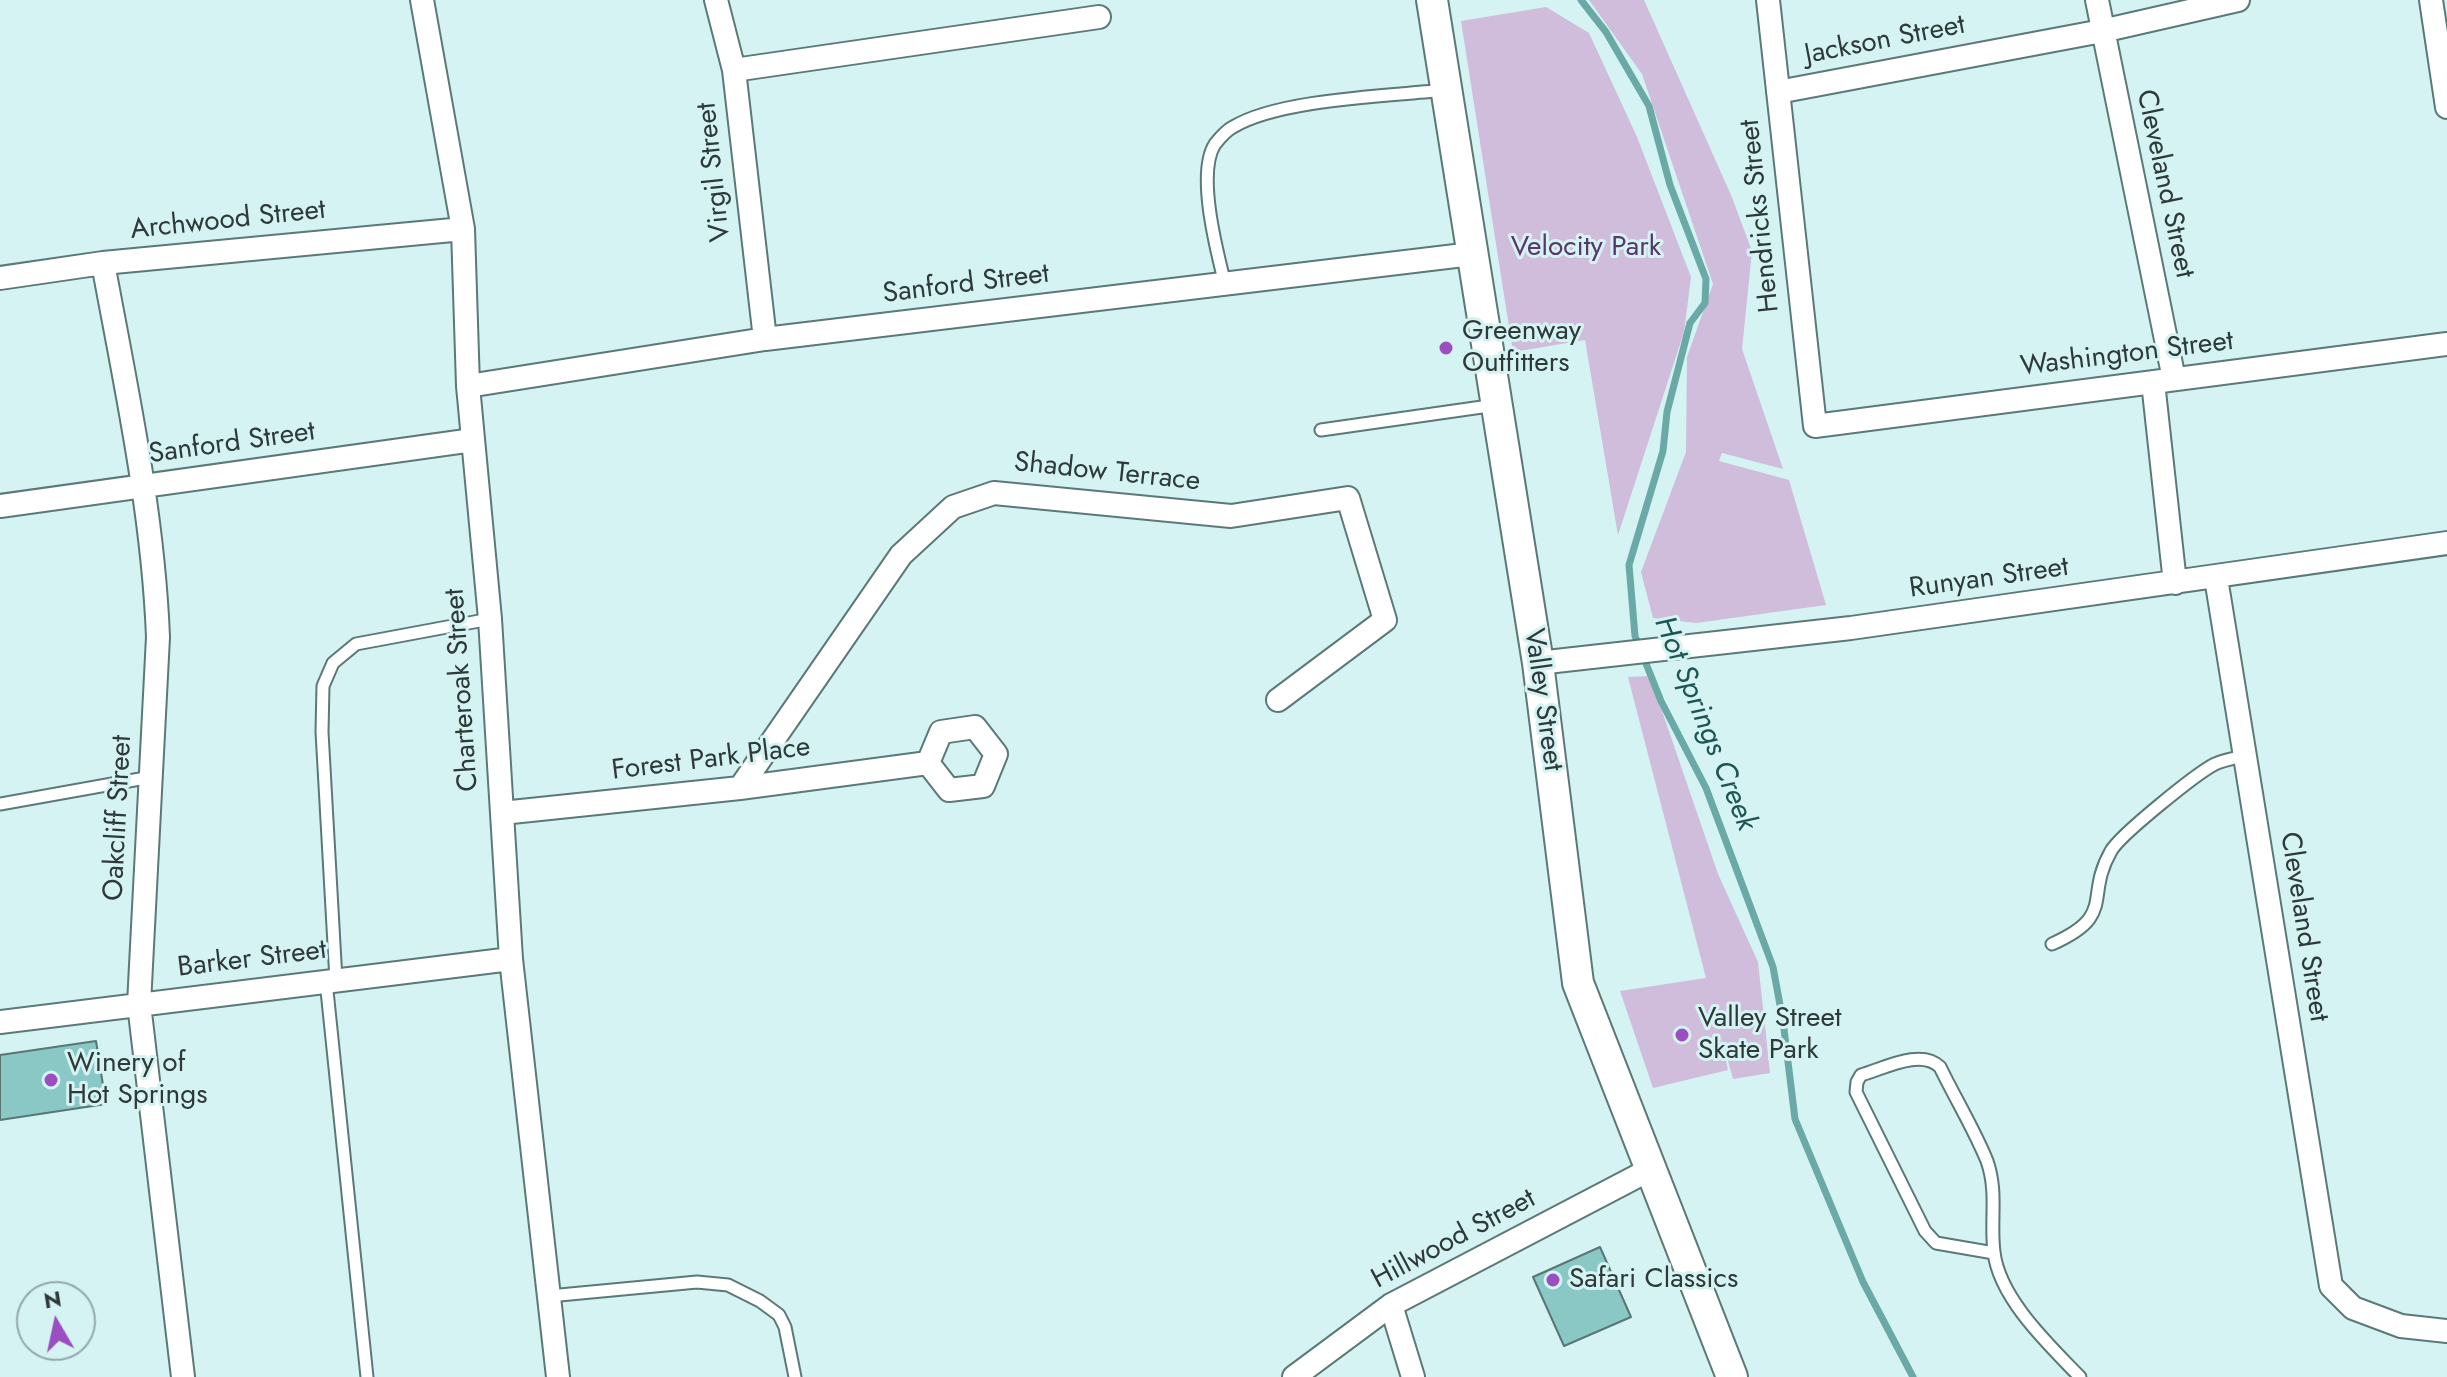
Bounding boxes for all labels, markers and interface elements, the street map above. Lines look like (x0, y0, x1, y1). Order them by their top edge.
street label: Jackson Street (1802, 9, 1968, 73)
street label: Cleveland Street (2128, 87, 2200, 281)
street label: Virgil Street (691, 101, 739, 243)
street label: Hendricks Street (1734, 118, 1788, 314)
street label: Archwood Street (129, 194, 327, 248)
park label: Velocity Park (1511, 231, 1661, 265)
street label: Sanford Street (881, 258, 1051, 312)
place label: Greenway Outfitters (1462, 315, 1581, 381)
street label: Washington Street (2019, 325, 2235, 385)
marker: Greenway Outfitters (1437, 339, 1455, 357)
street label: Sanford Street (147, 416, 317, 472)
street label: Shadow Terrace (1012, 447, 1202, 499)
street label: Runyan Street (1907, 551, 2071, 607)
street label: Charteroak Street (439, 587, 487, 793)
water label: Hot Springs Creek (1645, 612, 1763, 836)
street label: Valley Street (1515, 627, 1569, 773)
street label: Forest Park Place (610, 731, 812, 789)
street label: Oakcliff Street (98, 734, 140, 902)
street label: Cleveland Street (2271, 830, 2335, 1024)
street label: Barker Street (176, 934, 328, 986)
place label: Valley Street Skate Park (1698, 1002, 1842, 1068)
marker: Valley Street Skate Park (1673, 1026, 1691, 1044)
place label: Winery of Hot Springs (67, 1047, 208, 1113)
marker: Winery of Hot Springs (42, 1071, 60, 1089)
street label: Hillwood Street (1366, 1183, 1542, 1297)
place label: Safari Classics (1569, 1263, 1738, 1297)
marker: Safari Classics (1544, 1271, 1562, 1289)
north arrow (16, 1281, 96, 1361)
text: N (41, 1282, 64, 1316)

